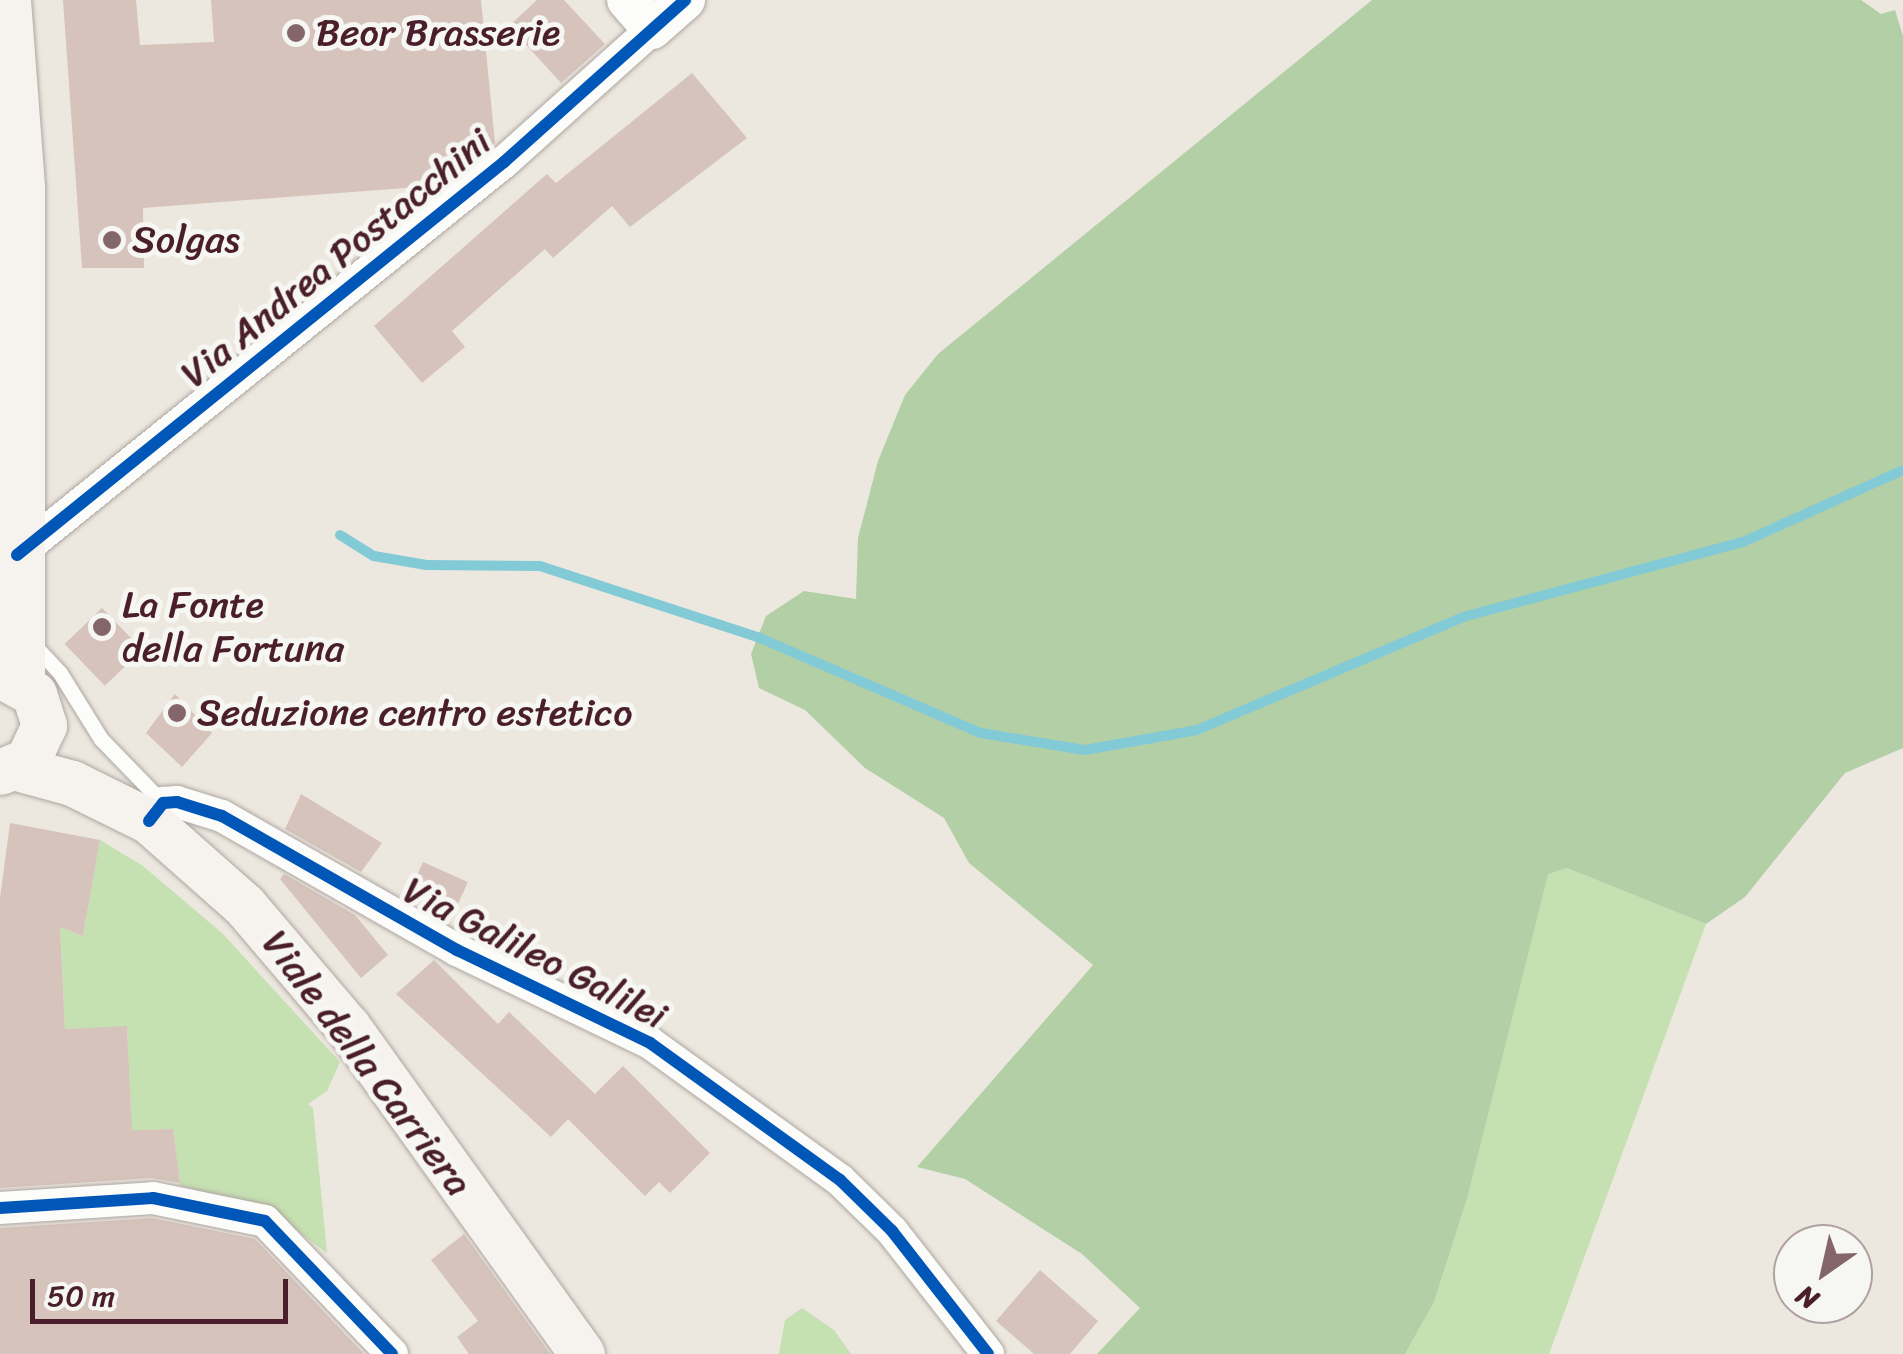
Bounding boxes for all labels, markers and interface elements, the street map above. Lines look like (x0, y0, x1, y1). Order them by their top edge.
place label: Beor Brasserie (316, 10, 561, 56)
marker: Beor Brasserie (285, 22, 307, 44)
street label: Via Andrea Postacchini (171, 119, 501, 397)
place label: Solgas (132, 217, 240, 263)
marker: Solgas (101, 229, 123, 251)
place label: La Fonte della Fortuna (122, 582, 344, 672)
marker: La Fonte della Fortuna (91, 616, 113, 638)
place label: Seduzione centro estetico (197, 690, 635, 736)
marker: Seduzione centro estetico (166, 702, 188, 724)
street label: Via Galileo Galilei (396, 867, 674, 1039)
street label: Viale della Carriera (253, 922, 481, 1204)
north arrow (1773, 1224, 1873, 1324)
scale bar (35, 1259, 292, 1321)
text: 50 m (47, 1269, 115, 1323)
text: N (1785, 1272, 1829, 1323)

